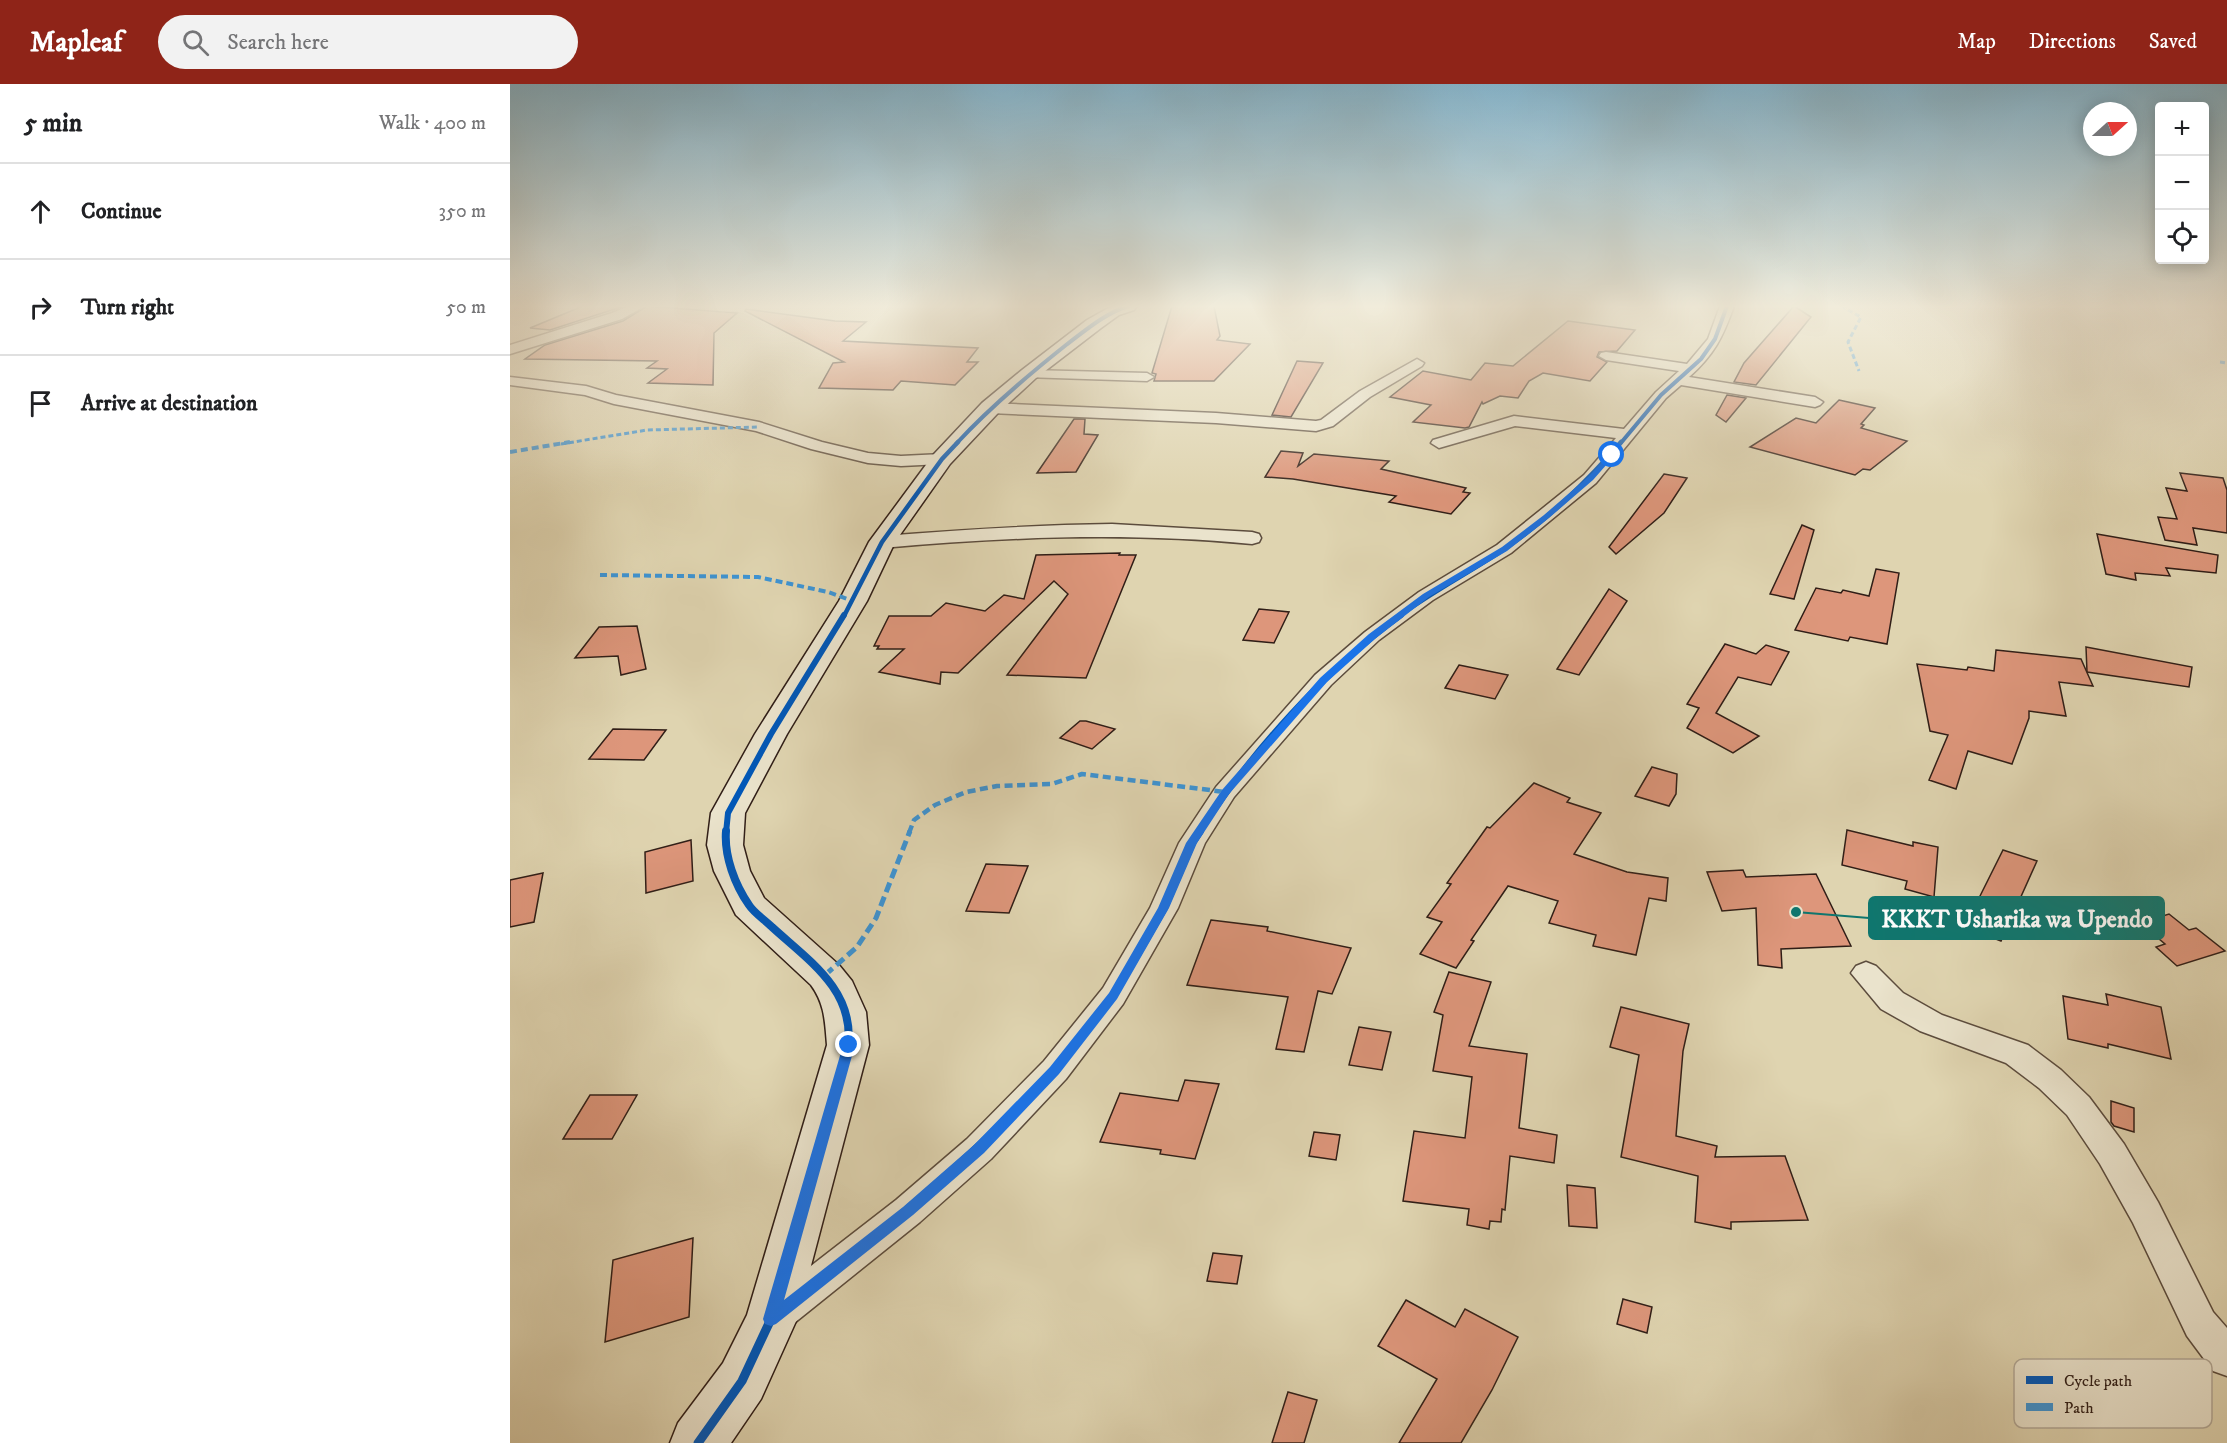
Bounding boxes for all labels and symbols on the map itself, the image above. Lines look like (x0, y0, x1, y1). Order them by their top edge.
north arrow (2083, 102, 2137, 156)
route start (1598, 441, 1624, 467)
callout: KKKT Usharika wa Upendo (1869, 897, 2164, 939)
text: KKKT Usharika wa Upendo (1881, 905, 2153, 935)
route end (835, 1031, 861, 1057)
legend (2014, 1359, 2212, 1428)
text: Cycle path (2064, 1371, 2133, 1391)
text: Path (2064, 1398, 2094, 1418)

